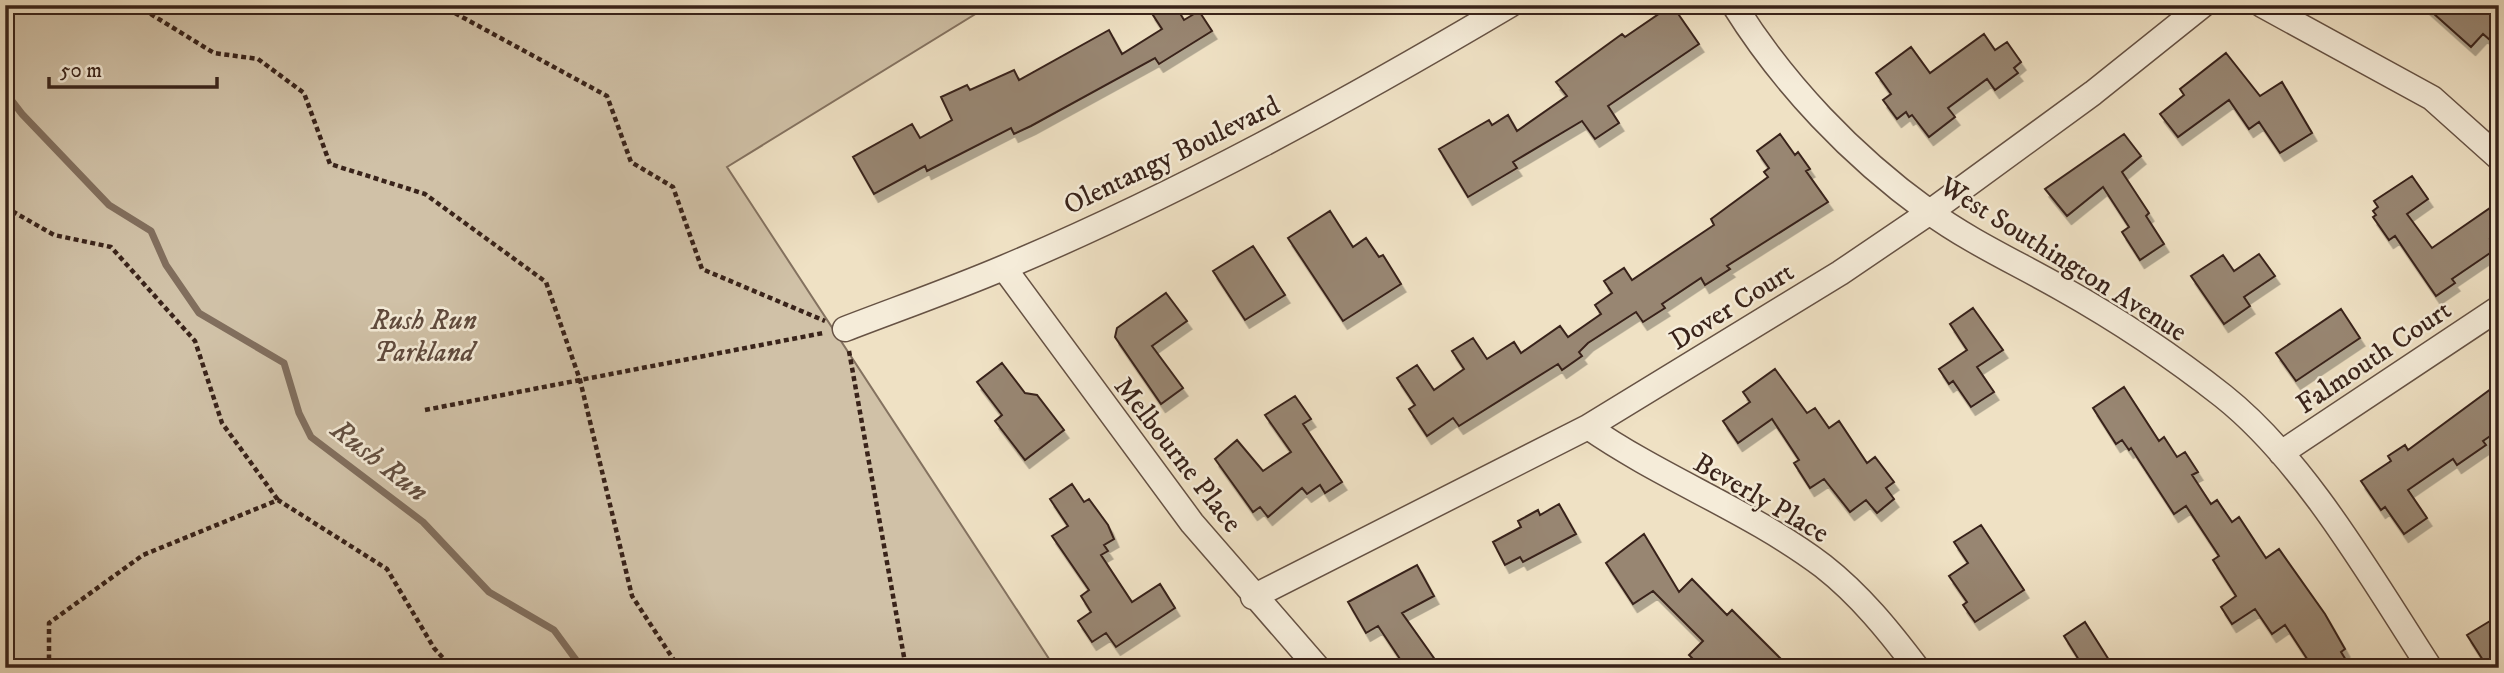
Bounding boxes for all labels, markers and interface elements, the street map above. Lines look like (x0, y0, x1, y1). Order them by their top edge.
scale bar (49, 46, 217, 90)
text: 50 m (60, 58, 102, 84)
street label: Olentangy Boulevard (1058, 88, 1285, 223)
street label: West Southington Avenue (1932, 168, 2193, 350)
street label: Dover Court (1663, 254, 1800, 358)
street label: Falmouth Court (2290, 293, 2458, 422)
park label: Rush Run Parkland (370, 303, 478, 370)
street label: Melbourne Place (1106, 370, 1250, 540)
water label: Rush Run (322, 411, 435, 511)
street label: Beverly Place (1687, 445, 1835, 551)

